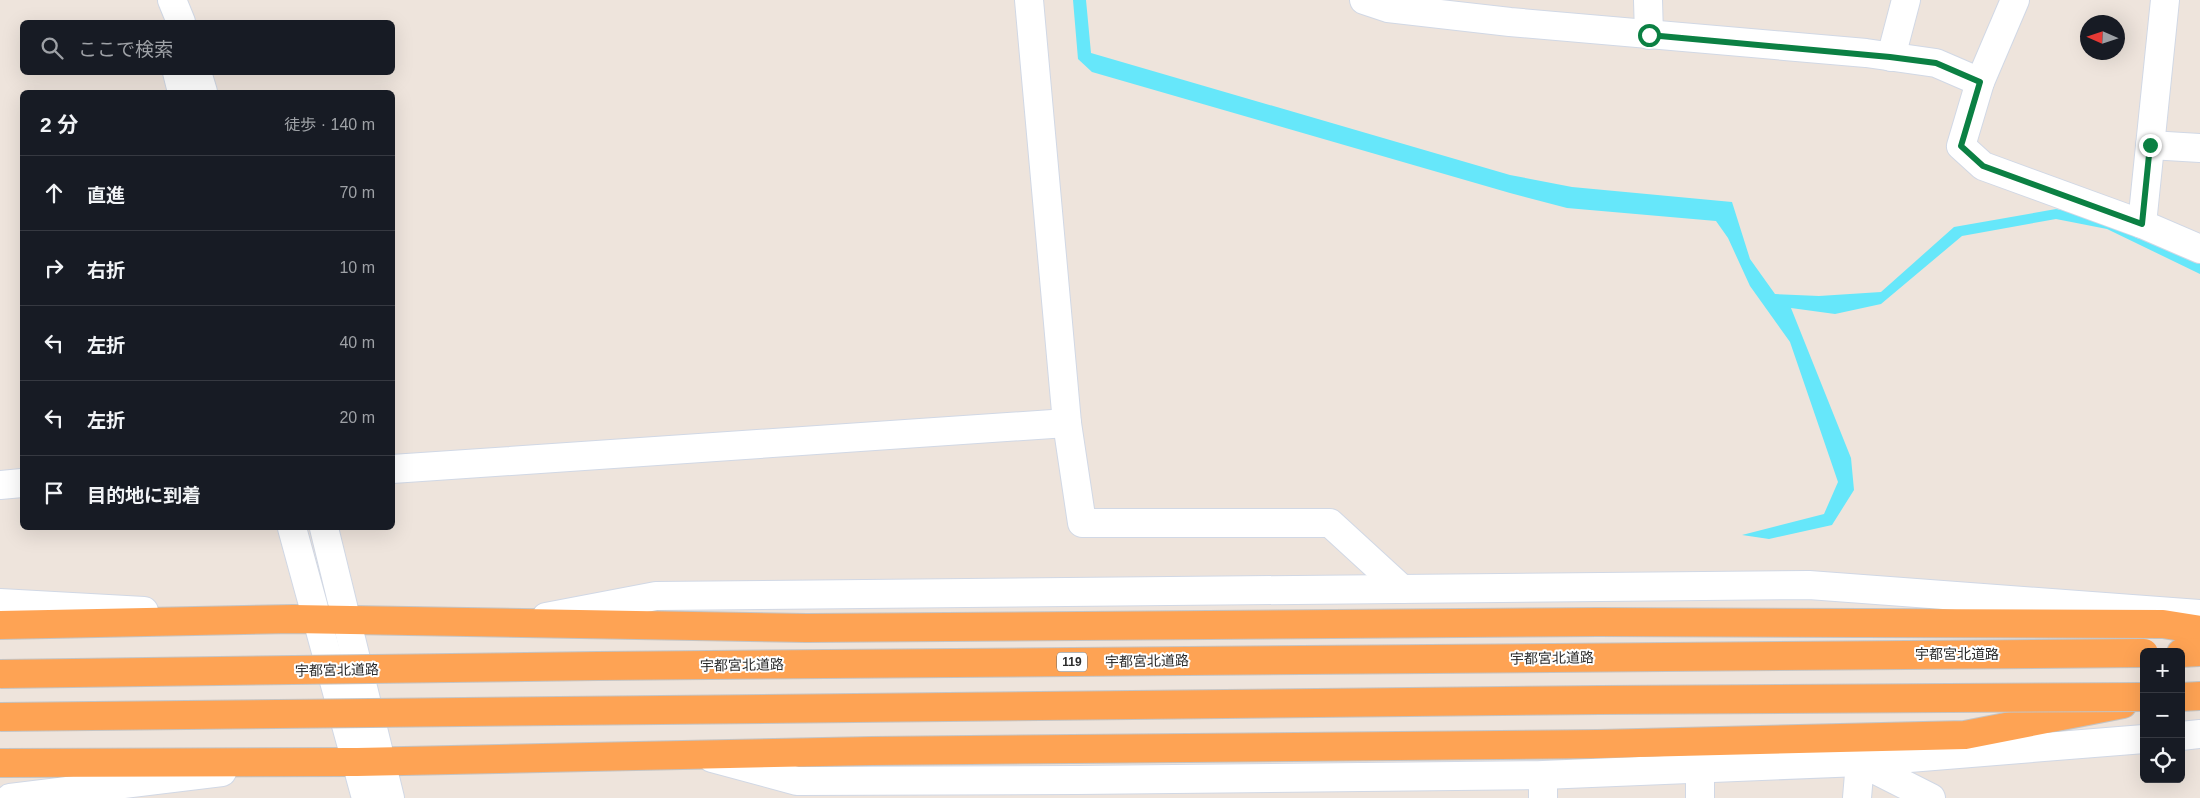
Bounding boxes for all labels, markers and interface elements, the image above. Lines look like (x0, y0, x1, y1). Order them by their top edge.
north arrow (2080, 15, 2125, 60)
search box (20, 20, 395, 75)
route start (1638, 24, 1661, 47)
icon: search (38, 34, 66, 62)
text: ここで検索 (78, 39, 173, 60)
text: 2 分 (40, 113, 79, 136)
text: 徒歩 · 140 m (284, 116, 375, 133)
route end (2139, 134, 2162, 157)
icon: ahead (40, 179, 68, 207)
text: 70 m (339, 184, 375, 201)
text: 直進 (87, 185, 125, 206)
icon: right (40, 254, 68, 282)
text: 10 m (339, 259, 375, 276)
text: 右折 (87, 260, 125, 281)
icon: left (40, 329, 68, 357)
text: 40 m (339, 334, 375, 351)
text: 左折 (87, 335, 125, 356)
icon: left (40, 404, 68, 432)
text: 20 m (339, 409, 375, 426)
text: 左折 (87, 410, 125, 431)
icon: arrive (40, 479, 68, 507)
text: 目的地に到着 (87, 485, 201, 506)
street label: 宇都宮北道路 (1915, 646, 1999, 662)
map controls (2140, 648, 2185, 783)
button: + (2140, 648, 2185, 693)
street label: 宇都宮北道路 (1510, 649, 1594, 667)
road number: 119 (1057, 652, 1087, 672)
street label: 宇都宮北道路 (1105, 652, 1189, 670)
street label: 宇都宮北道路 (700, 656, 784, 674)
street label: 宇都宮北道路 (295, 661, 379, 679)
button: − (2140, 693, 2185, 738)
button: locate (2140, 738, 2185, 783)

